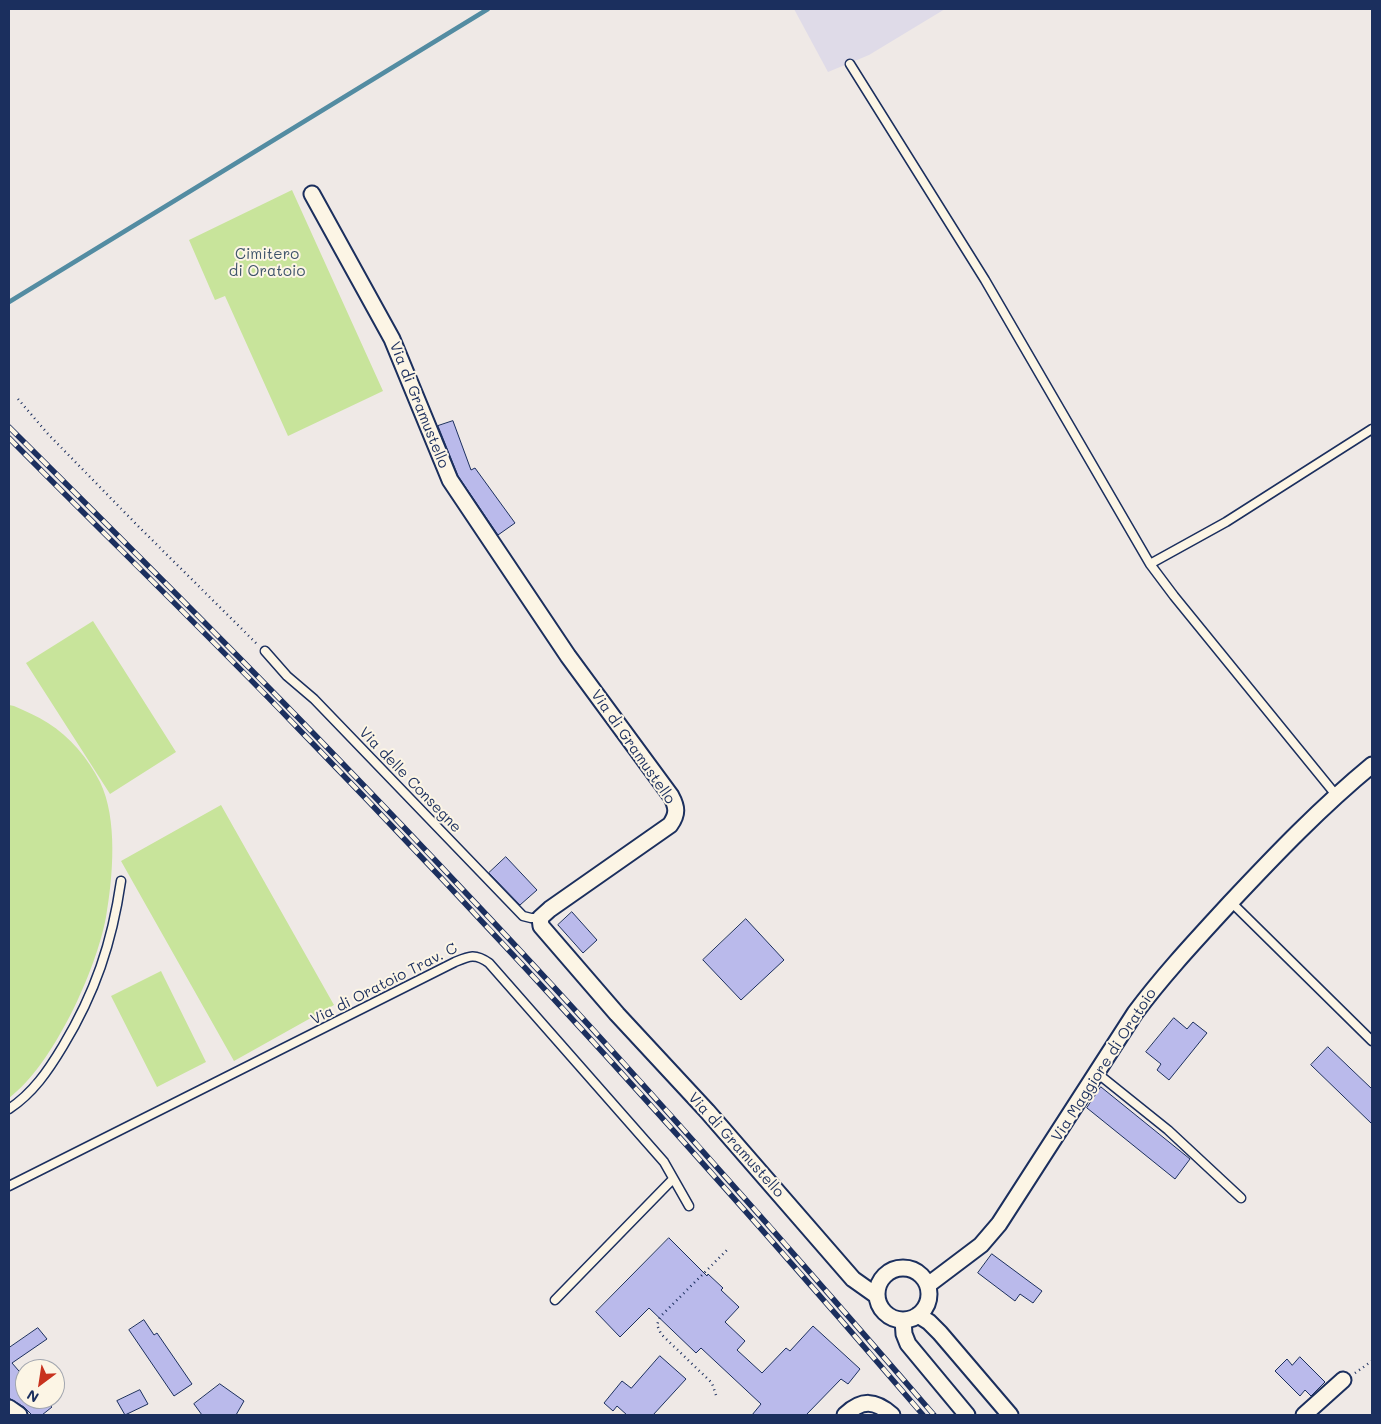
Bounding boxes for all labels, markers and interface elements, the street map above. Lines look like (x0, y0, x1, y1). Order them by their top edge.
park label: Cimitero di Oratoio (229, 245, 305, 280)
street label: Via di Gramustello (385, 339, 453, 471)
street label: Via di Gramustello (587, 687, 679, 807)
street label: Via delle Consegne (355, 724, 465, 836)
street label: Via di Oratoio Trav. C (308, 939, 460, 1029)
street label: Via Maggiore di Oratoio (1048, 985, 1160, 1145)
street label: Via di Gramustello (684, 1089, 788, 1201)
north arrow (15, 1359, 65, 1409)
text: N (23, 1386, 42, 1407)

